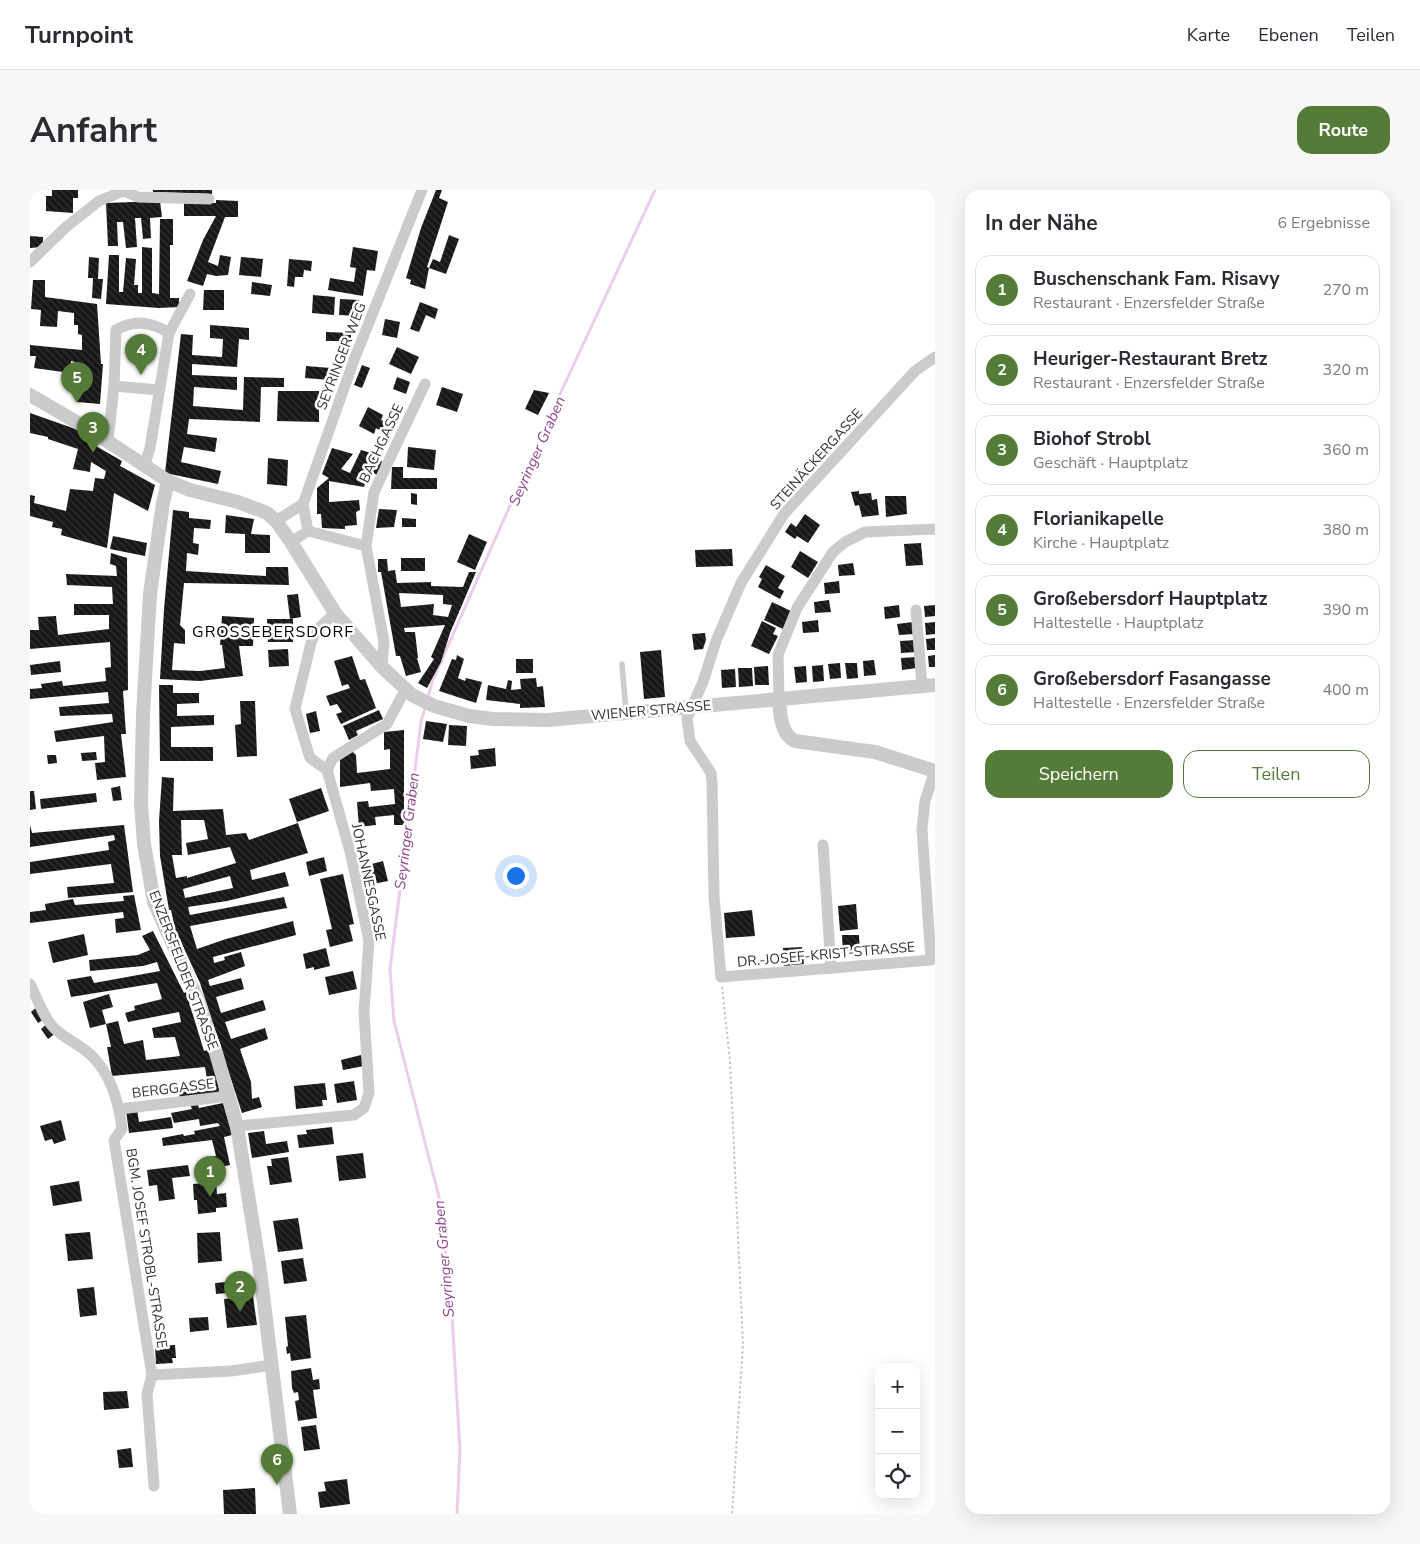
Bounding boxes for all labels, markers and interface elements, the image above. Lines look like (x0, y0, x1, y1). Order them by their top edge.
text: Turnpoint (25, 19, 133, 51)
text: Karte (1187, 23, 1230, 47)
text: Ebenen (1258, 23, 1319, 47)
text: Teilen (1347, 23, 1395, 47)
button: Route (1297, 106, 1390, 154)
text: Anfahrt (30, 107, 157, 154)
text: In der Nähe (985, 209, 1098, 237)
text: 6 Ergebnisse (1277, 212, 1370, 234)
text: Buschenschank Fam. Risavy (1033, 266, 1279, 292)
text: 1 (997, 279, 1007, 301)
text: 270 m (1322, 279, 1369, 301)
text: Restaurant · Enzersfelder Straße (1033, 292, 1265, 314)
street label: SEYRINGER WEG (312, 300, 371, 413)
pin: 4 (125, 334, 157, 375)
text: Heuriger-Restaurant Bretz (1033, 346, 1268, 372)
text: 2 (997, 359, 1007, 381)
text: 320 m (1322, 359, 1369, 381)
pin: 5 (61, 362, 93, 403)
text: Restaurant · Enzersfelder Straße (1033, 372, 1265, 394)
water label: Seyringer Graben (504, 393, 570, 509)
street label: BACHGASSE (355, 401, 408, 486)
street label: STEINÄCKERGASSE (766, 405, 867, 514)
pin: 3 (77, 412, 109, 453)
text: Biohof Strobl (1033, 426, 1151, 452)
text: 3 (997, 439, 1007, 461)
text: 360 m (1322, 439, 1369, 461)
text: Geschäft · Hauptplatz (1033, 452, 1188, 474)
text: Florianikapelle (1033, 506, 1164, 532)
text: 4 (997, 519, 1007, 541)
text: 380 m (1322, 519, 1369, 541)
text: Kirche · Hauptplatz (1033, 532, 1169, 554)
text: Großebersdorf Hauptplatz (1033, 586, 1268, 612)
text: 5 (997, 599, 1007, 621)
text: 390 m (1322, 599, 1369, 621)
text: Haltestelle · Hauptplatz (1033, 612, 1204, 634)
district label: GROSSEBERSDORF (192, 621, 354, 643)
text: Großebersdorf Fasangasse (1033, 666, 1271, 692)
text: 6 (997, 679, 1007, 701)
text: 400 m (1322, 679, 1369, 701)
text: Haltestelle · Enzersfelder Straße (1033, 692, 1265, 714)
street label: WIENER STRASSE (590, 696, 712, 725)
button: Speichern (985, 750, 1173, 798)
button: Teilen (1183, 750, 1370, 798)
water label: Seyringer Graben (390, 771, 424, 891)
street label: JOHANNESGASSE (347, 821, 390, 942)
your location (503, 863, 529, 889)
street label: ENZERSFELDER STRASSE (144, 888, 223, 1053)
street label: DR.-JOSEF-KRIST-STRASSE (736, 937, 916, 972)
street label: BERGGASSE (131, 1074, 215, 1103)
street label: BGM. JOSEF STROBL-STRASSE (121, 1147, 172, 1349)
pin: 1 (194, 1156, 226, 1197)
water label: Seyringer Graben (429, 1200, 459, 1318)
pin: 2 (224, 1271, 256, 1312)
map controls (875, 1364, 920, 1499)
button: + (875, 1364, 920, 1409)
button: − (875, 1409, 920, 1454)
pin: 6 (261, 1444, 293, 1485)
button: locate (875, 1454, 920, 1499)

